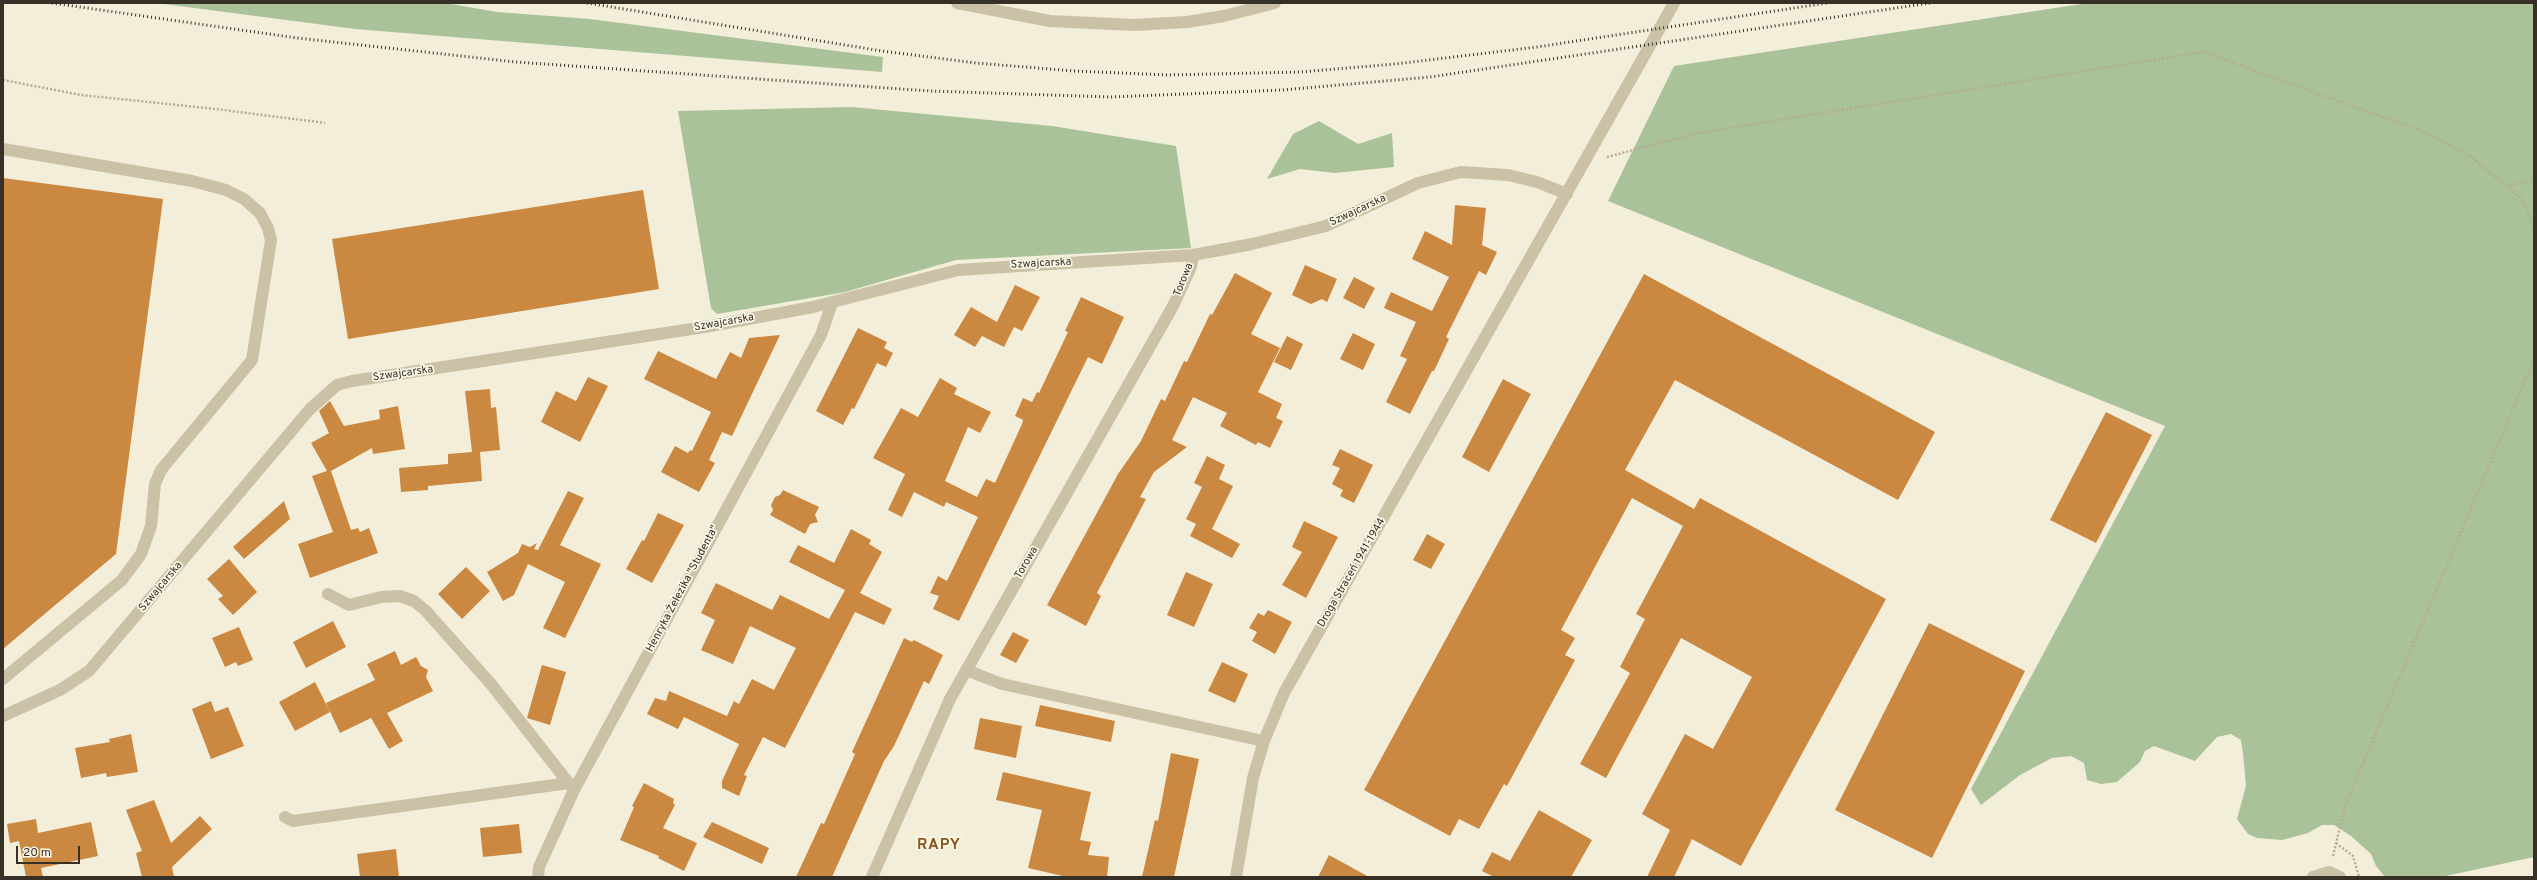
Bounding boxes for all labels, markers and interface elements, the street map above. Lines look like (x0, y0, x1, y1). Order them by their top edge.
street label: Szwajcarska (1328, 192, 1388, 230)
street label: Szwajcarska (1010, 256, 1072, 272)
street label: Torowa (1171, 261, 1197, 299)
street label: Szwajcarska (693, 311, 755, 335)
street label: Szwajcarska (372, 363, 434, 385)
street label: Droga Straceń 1941-1944 (1315, 516, 1389, 630)
street label: Henryka Żelezika "Studenta" (644, 523, 722, 655)
street label: Torowa (1013, 545, 1041, 581)
street label: Szwajcarska (136, 560, 186, 614)
district label: RAPY (917, 837, 961, 855)
scale bar (18, 838, 82, 864)
text: 20 m (23, 845, 51, 861)

